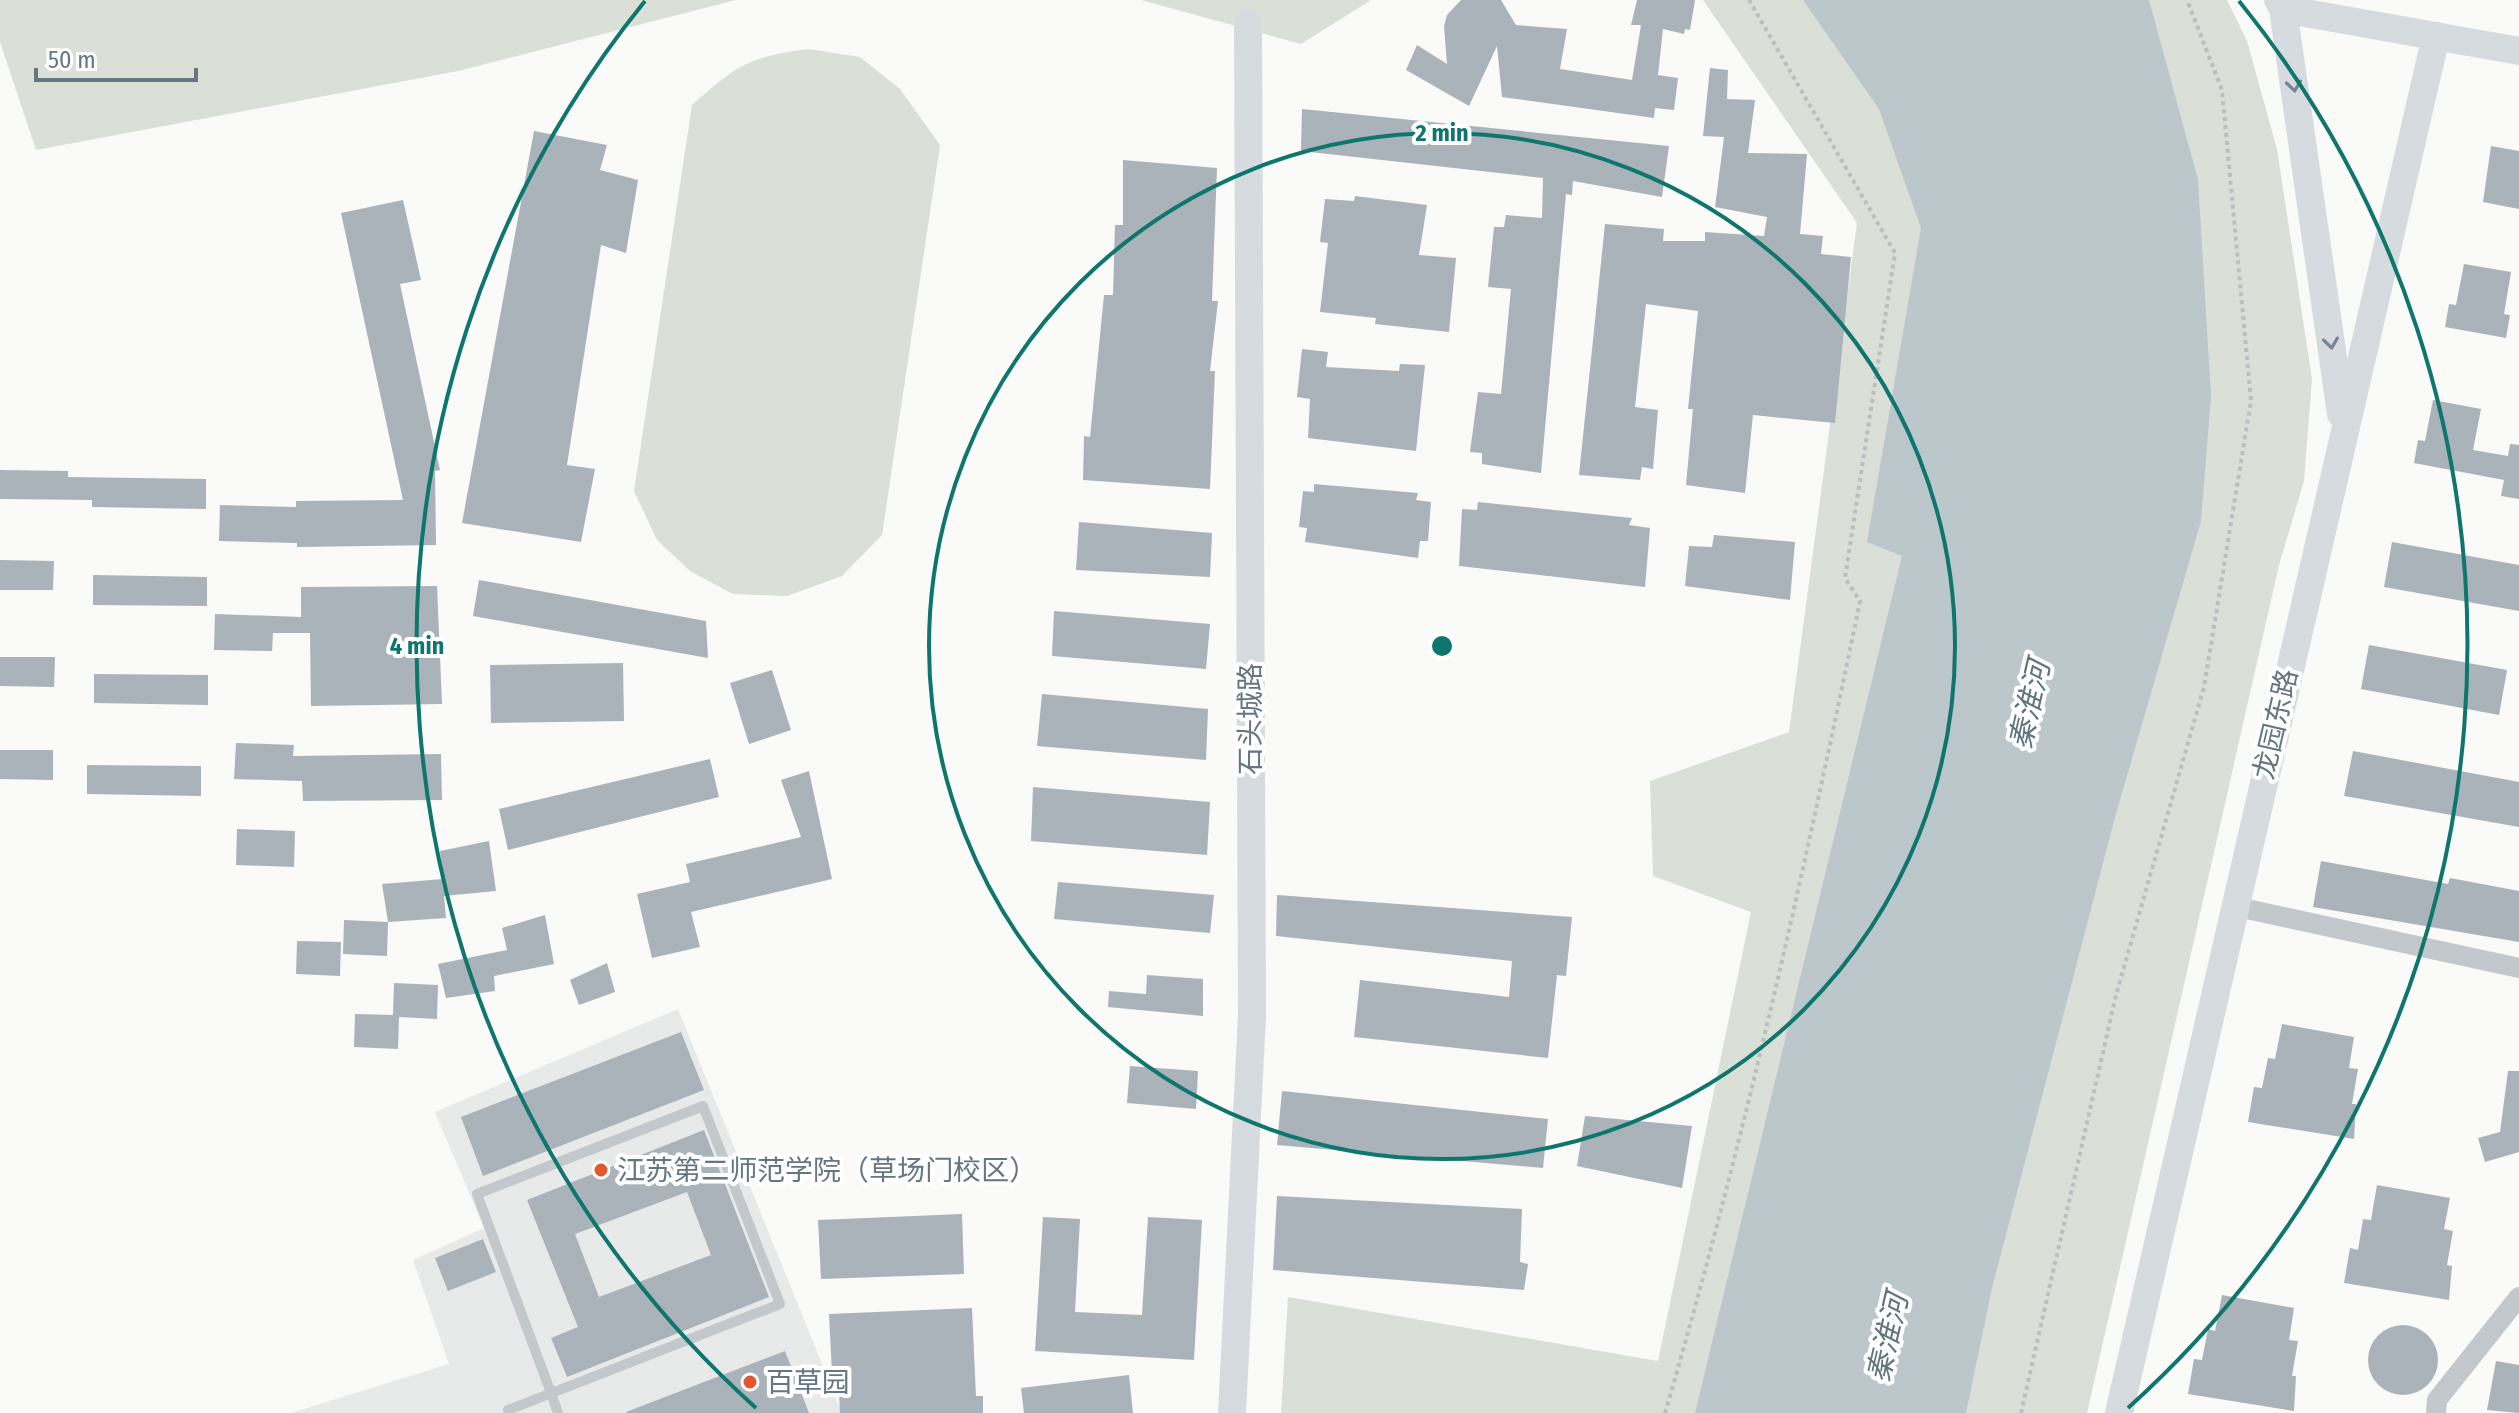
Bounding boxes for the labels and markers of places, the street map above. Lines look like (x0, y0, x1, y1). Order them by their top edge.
centre of rings (1428, 632, 1456, 660)
place label: 江苏第二师范学院（草场门校区） (617, 1154, 1037, 1187)
marker: 江苏第二师范学院（草场门校区） (592, 1161, 610, 1179)
place label: 百草园 (766, 1366, 850, 1399)
marker: 百草园 (741, 1373, 759, 1391)

